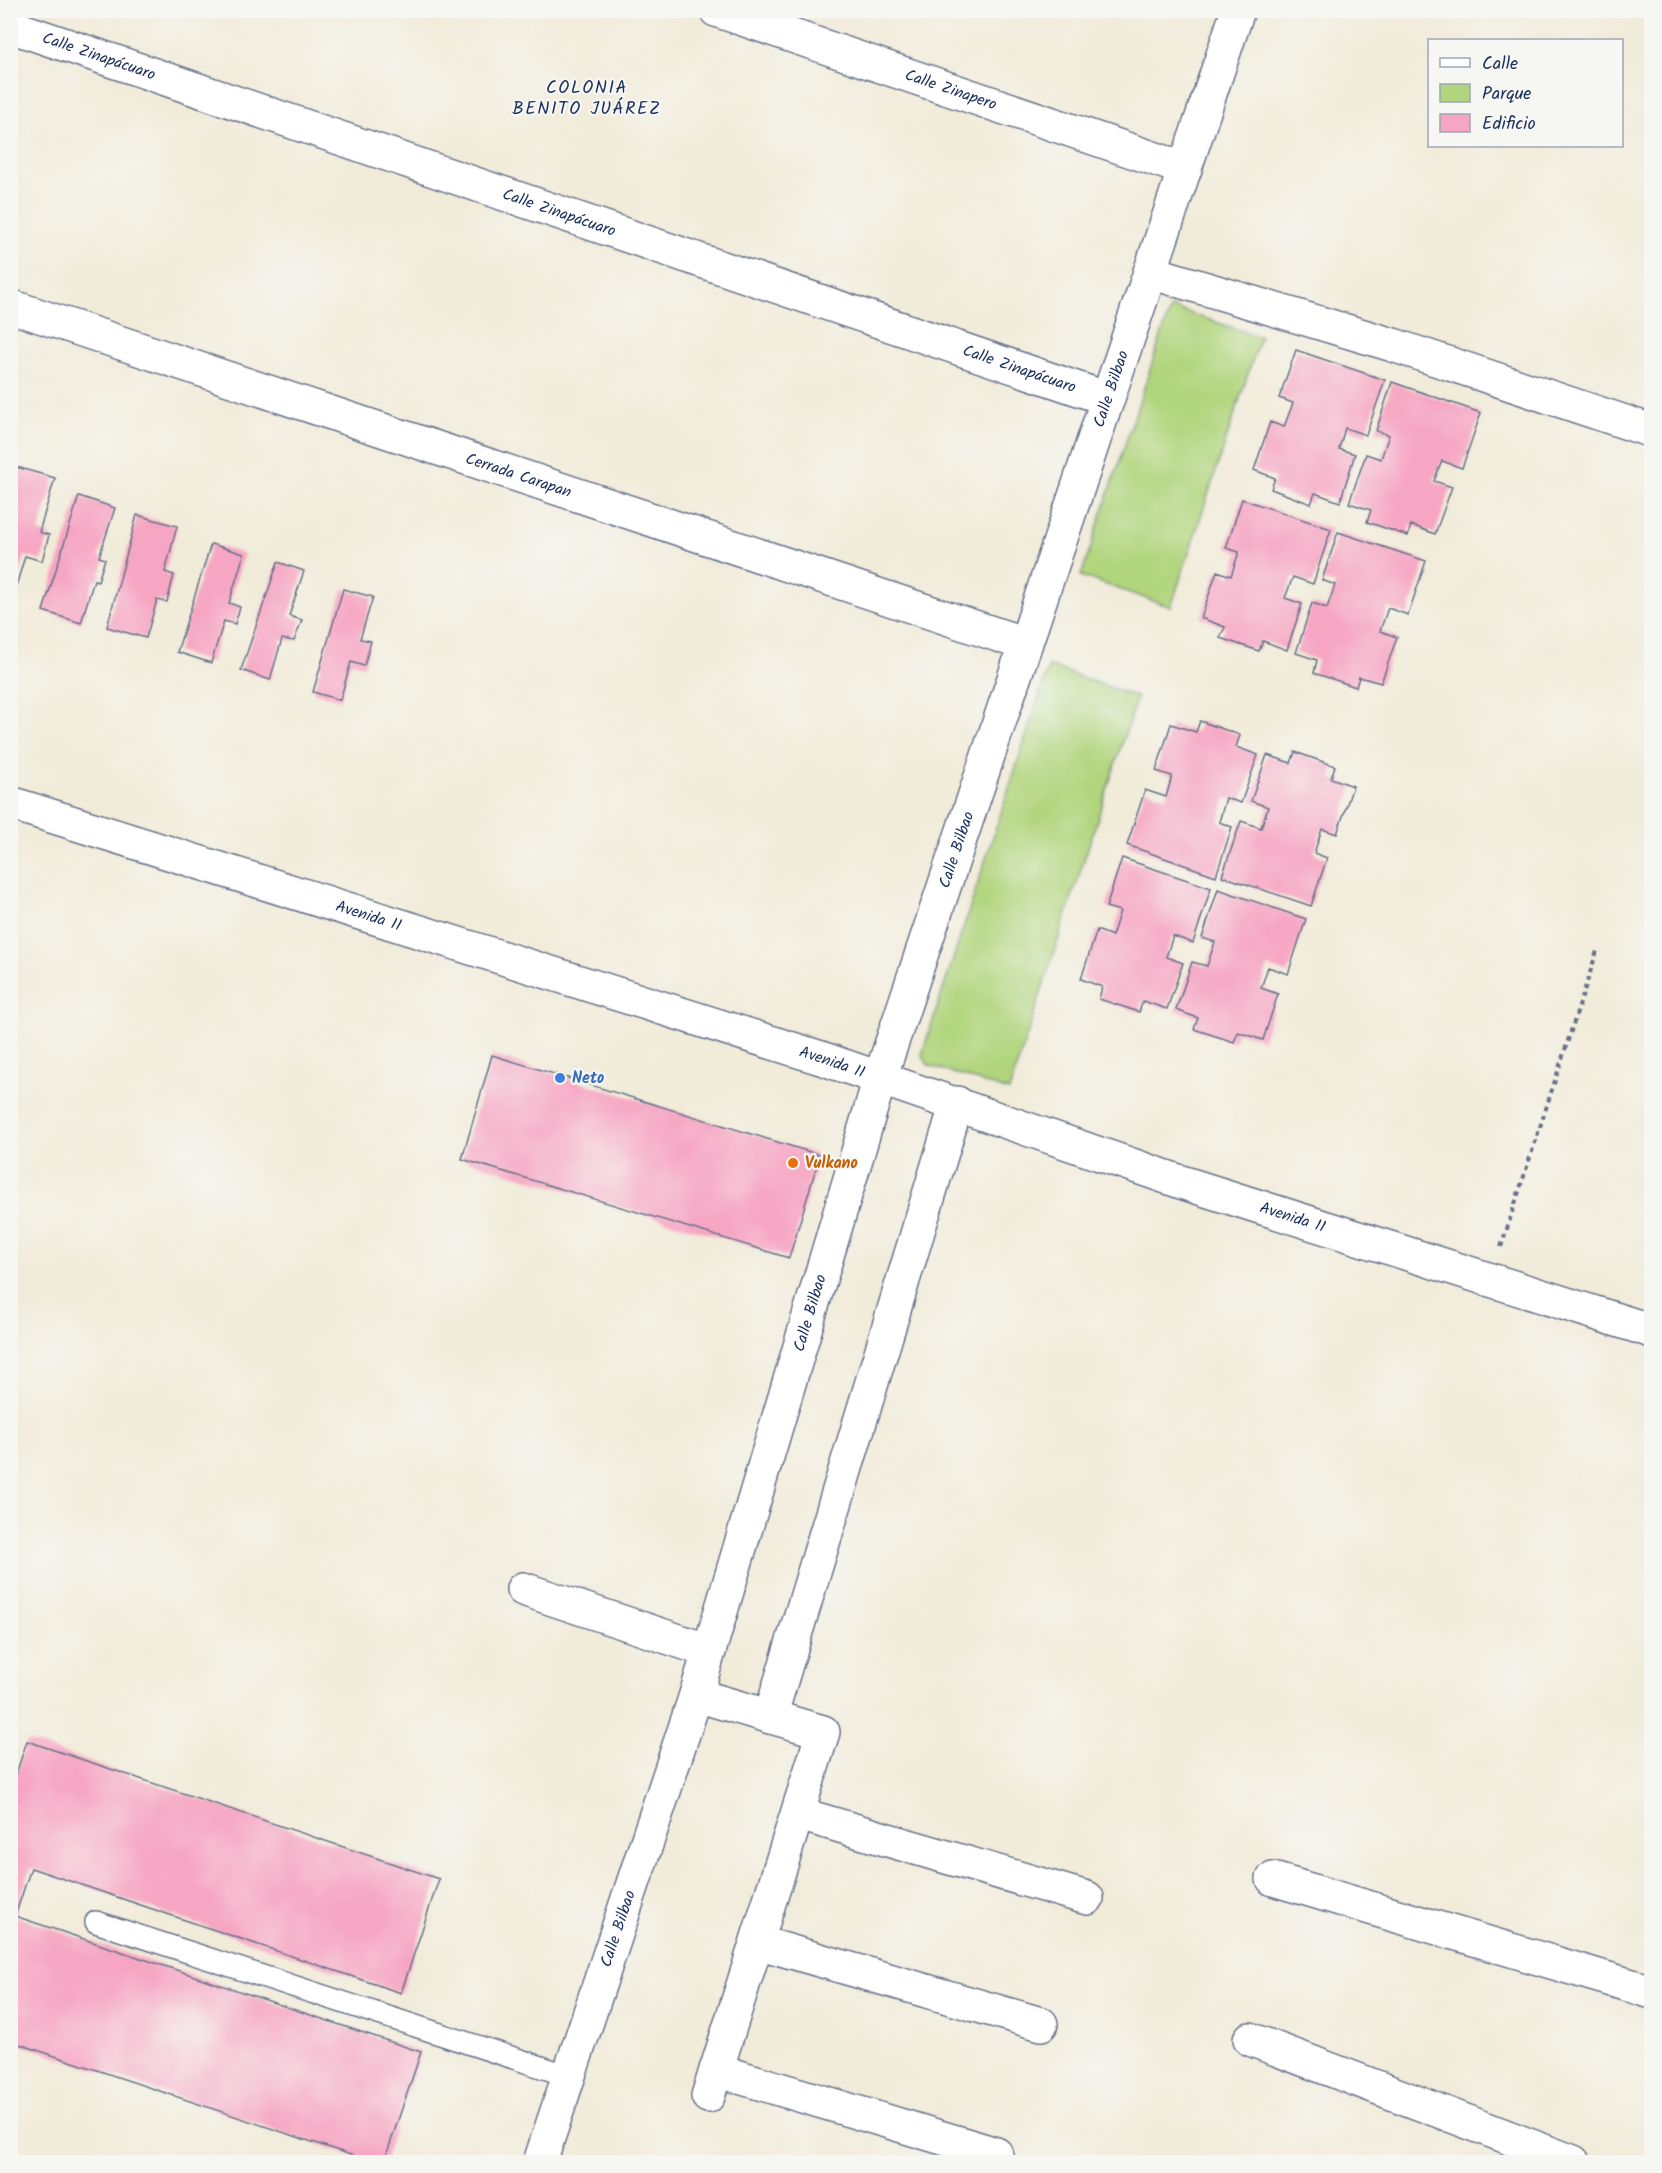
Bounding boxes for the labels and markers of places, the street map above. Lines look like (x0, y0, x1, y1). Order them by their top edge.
place label: Neto (572, 1066, 604, 1091)
marker: Neto (553, 1071, 567, 1085)
place label: Vulkano (805, 1151, 858, 1176)
marker: Vulkano (786, 1156, 800, 1170)

